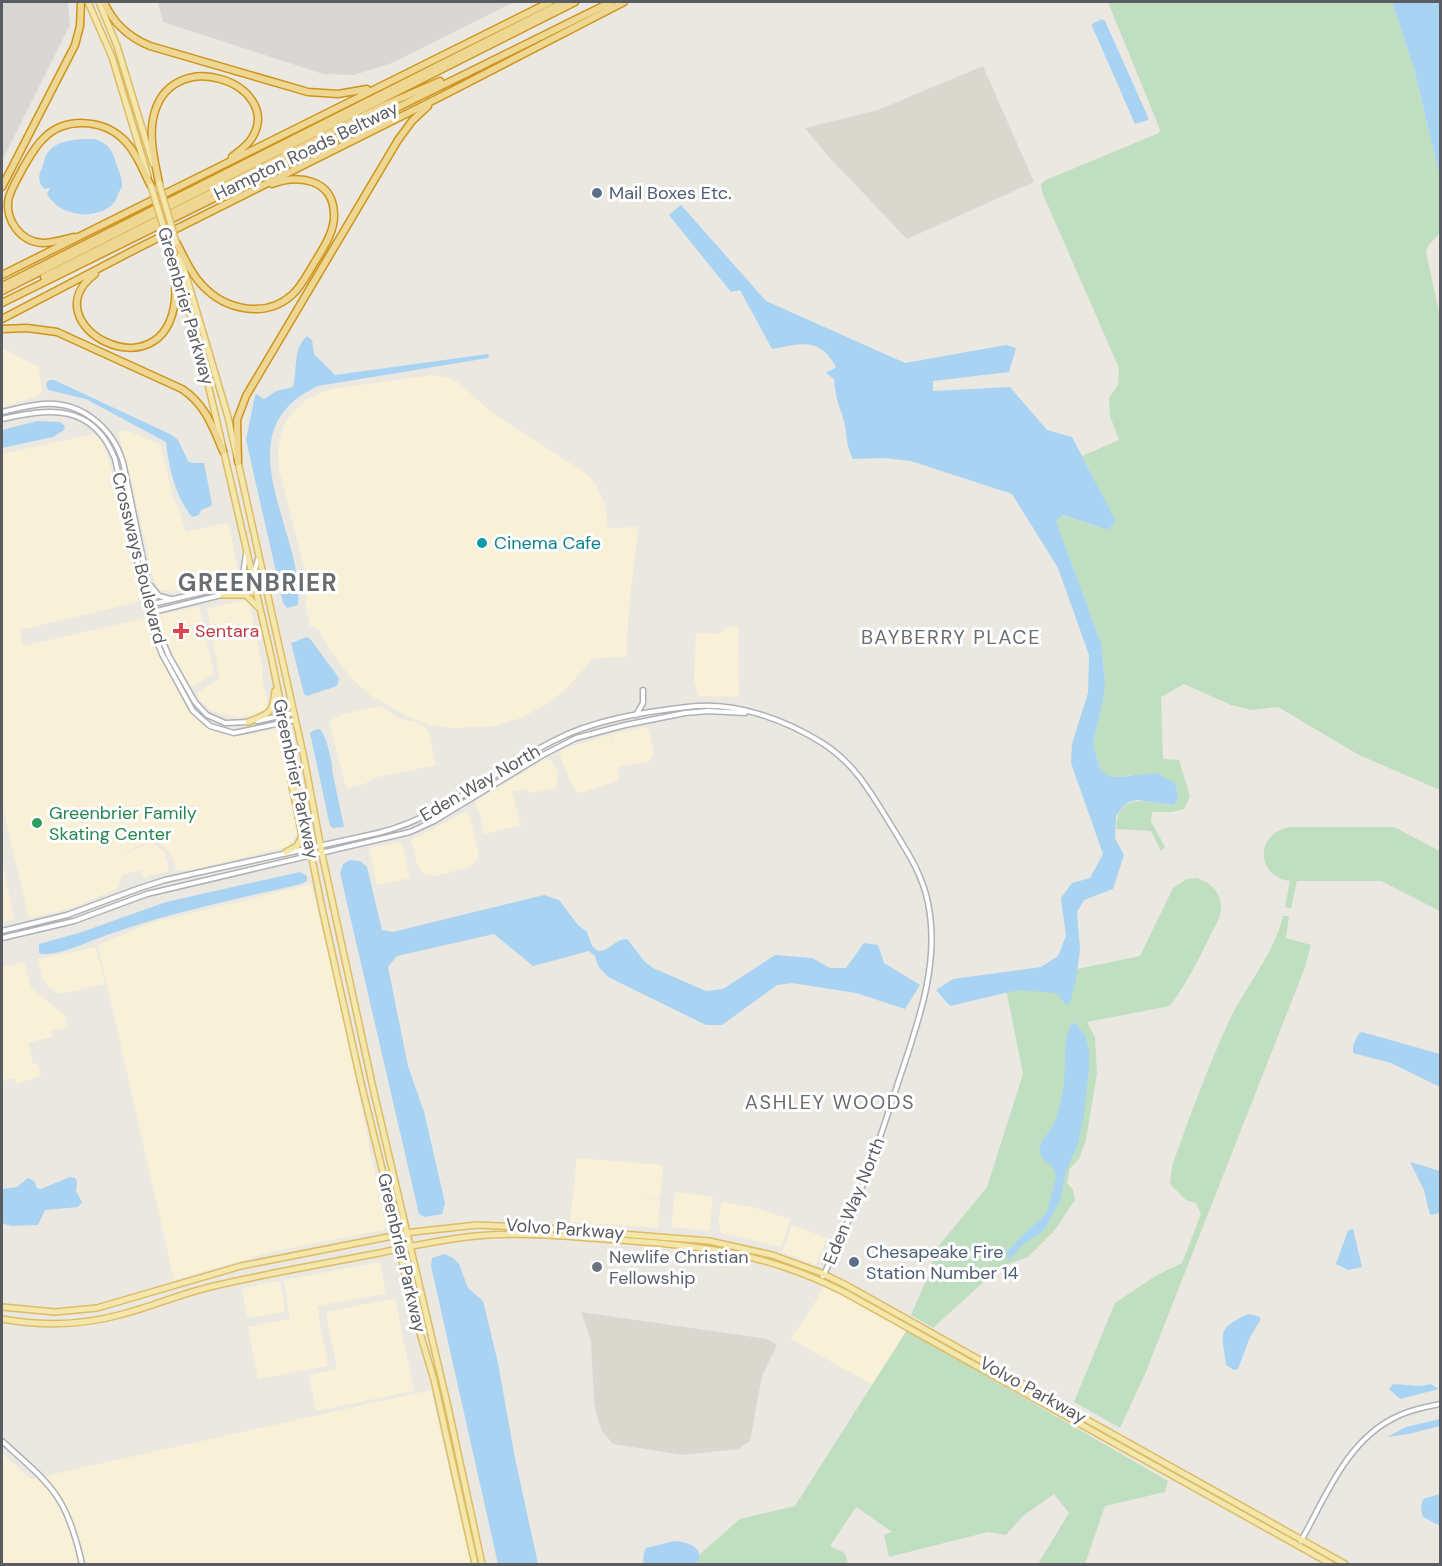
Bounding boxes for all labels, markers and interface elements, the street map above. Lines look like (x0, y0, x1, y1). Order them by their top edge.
street label: Hampton Roads Beltway (210, 96, 402, 206)
place label: Mail Boxes Etc. (609, 181, 732, 205)
marker: Mail Boxes Etc. (590, 186, 604, 200)
street label: Greenbrier Parkway (152, 224, 220, 388)
street label: Crossways Boulevard (106, 470, 172, 646)
place label: Cinema Cafe (494, 531, 601, 555)
marker: Cinema Cafe (475, 536, 489, 550)
district label: GREENBRIER (178, 567, 338, 598)
place label: Sentara (195, 619, 259, 643)
marker: Sentara (172, 622, 190, 640)
district label: BAYBERRY PLACE (861, 624, 1041, 650)
street label: Greenbrier Parkway (267, 697, 325, 861)
street label: Eden Way North (416, 739, 544, 827)
place label: Greenbrier Family Skating Center (49, 801, 197, 846)
marker: Greenbrier Family Skating Center (30, 816, 44, 830)
district label: ASHLEY WOODS (745, 1089, 915, 1115)
street label: Eden Way North (818, 1134, 890, 1268)
street label: Greenbrier Parkway (372, 1171, 432, 1335)
street label: Volvo Parkway (505, 1213, 625, 1245)
place label: Chesapeake Fire Station Number 14 (866, 1240, 1019, 1285)
place label: Newlife Christian Fellowship (609, 1245, 749, 1290)
marker: Chesapeake Fire Station Number 14 (847, 1255, 861, 1269)
marker: Newlife Christian Fellowship (590, 1260, 604, 1274)
street label: Volvo Parkway (975, 1351, 1091, 1429)

